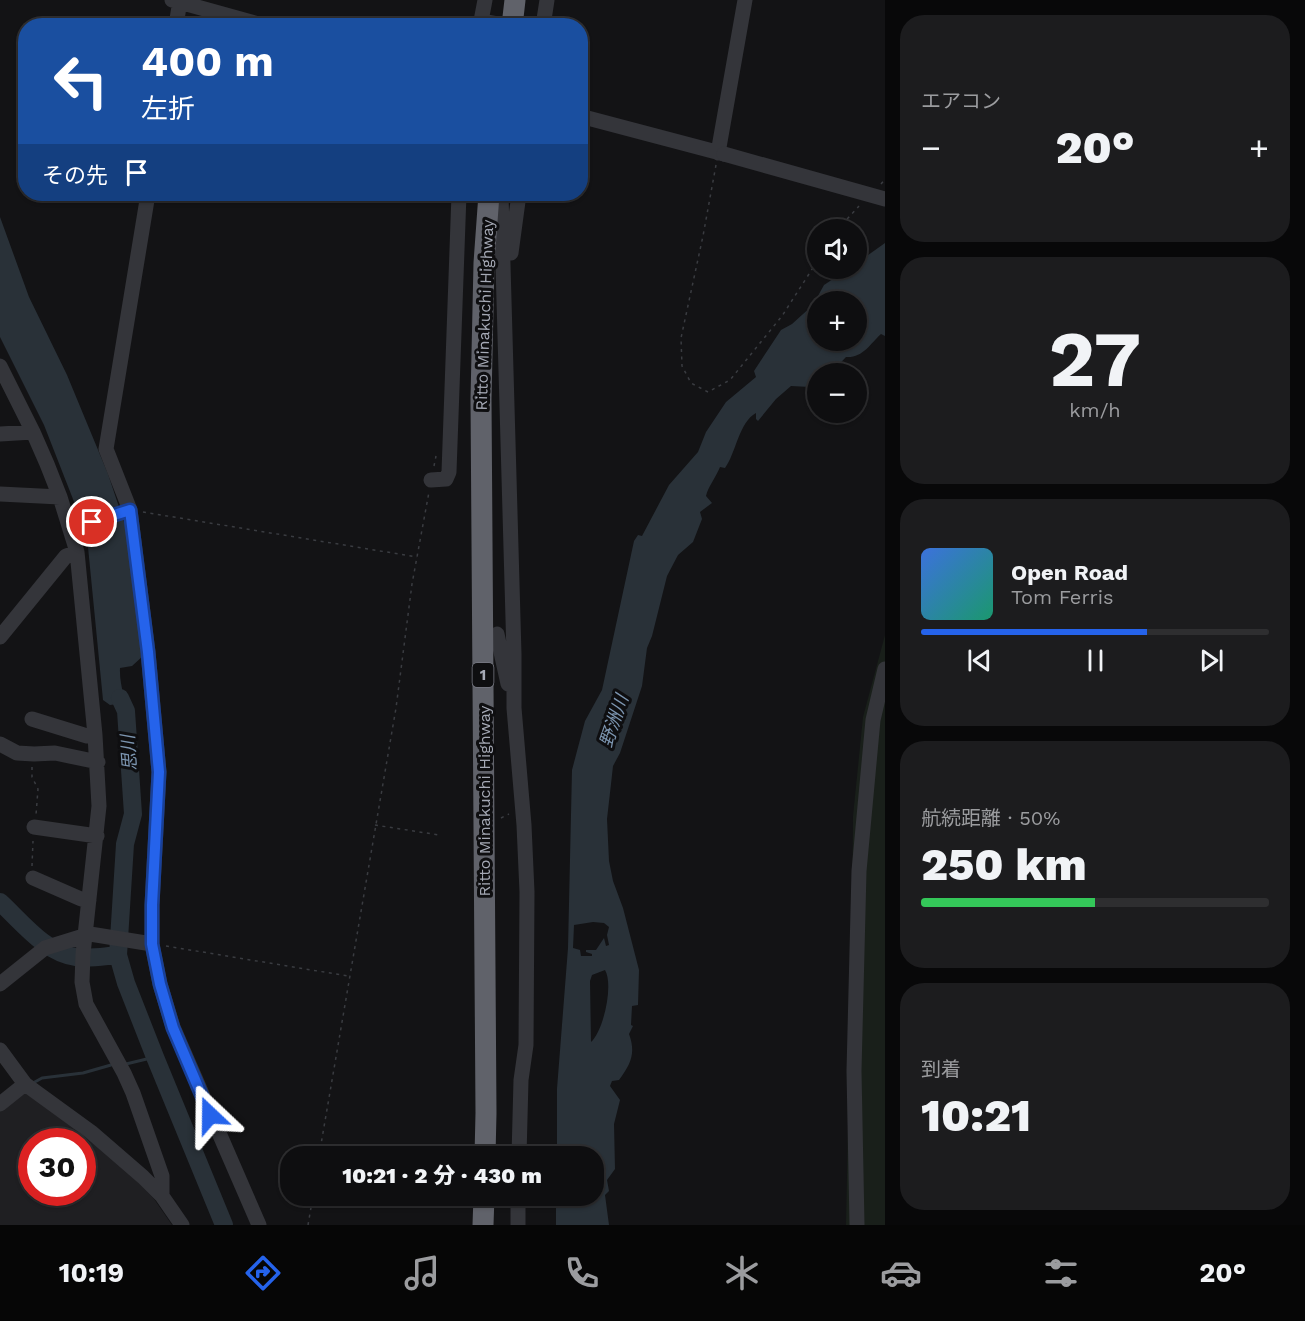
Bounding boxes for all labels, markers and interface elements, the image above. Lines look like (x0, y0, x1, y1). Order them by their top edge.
text: 400 m (141, 37, 274, 86)
icon: left (42, 42, 120, 120)
text: エアコン (921, 89, 1001, 113)
text: 左折 (141, 93, 195, 125)
text: 20° (1055, 121, 1135, 174)
text: − (921, 128, 941, 167)
text: + (1249, 128, 1269, 167)
icon: arrive (120, 156, 153, 189)
text: その先 (42, 163, 108, 188)
street label: Ritto Minakuchi Highway (472, 219, 497, 411)
map controls (807, 219, 867, 423)
button: sound (807, 219, 867, 279)
button: + (807, 291, 867, 351)
text: 27 (1049, 313, 1141, 405)
button: − (807, 363, 867, 423)
text: km/h (1069, 398, 1121, 422)
pin (66, 496, 117, 547)
icon: arrive (75, 505, 108, 538)
text: Open Road (1011, 560, 1128, 585)
text: Tom Ferris (1011, 585, 1114, 609)
icon: previous (963, 644, 996, 677)
icon: pause (1079, 644, 1112, 677)
icon: next (1195, 644, 1228, 677)
road number: 1 (472, 663, 494, 687)
water label: 野洲川 (595, 690, 633, 750)
street label: Ritto Minakuchi Highway (475, 705, 494, 897)
water label: 思川 (117, 732, 140, 772)
text: 航続距離 · 50% (921, 806, 1060, 830)
text: 250 km (921, 838, 1087, 891)
text: 到着 (921, 1057, 961, 1081)
position arrow (178, 1083, 242, 1147)
text: 10:21 (921, 1089, 1031, 1142)
speed limit sign: 30 (18, 1128, 96, 1206)
text: 10:21 · 2 分 · 430 m (342, 1163, 542, 1188)
icon: directions (242, 1252, 284, 1294)
icon: music (401, 1252, 443, 1294)
icon: phone (561, 1252, 603, 1294)
icon: climate (721, 1252, 763, 1294)
icon: car (880, 1252, 922, 1294)
icon: filters (1040, 1252, 1082, 1294)
text: 10:19 (59, 1257, 124, 1289)
text: 20° (1199, 1257, 1246, 1289)

